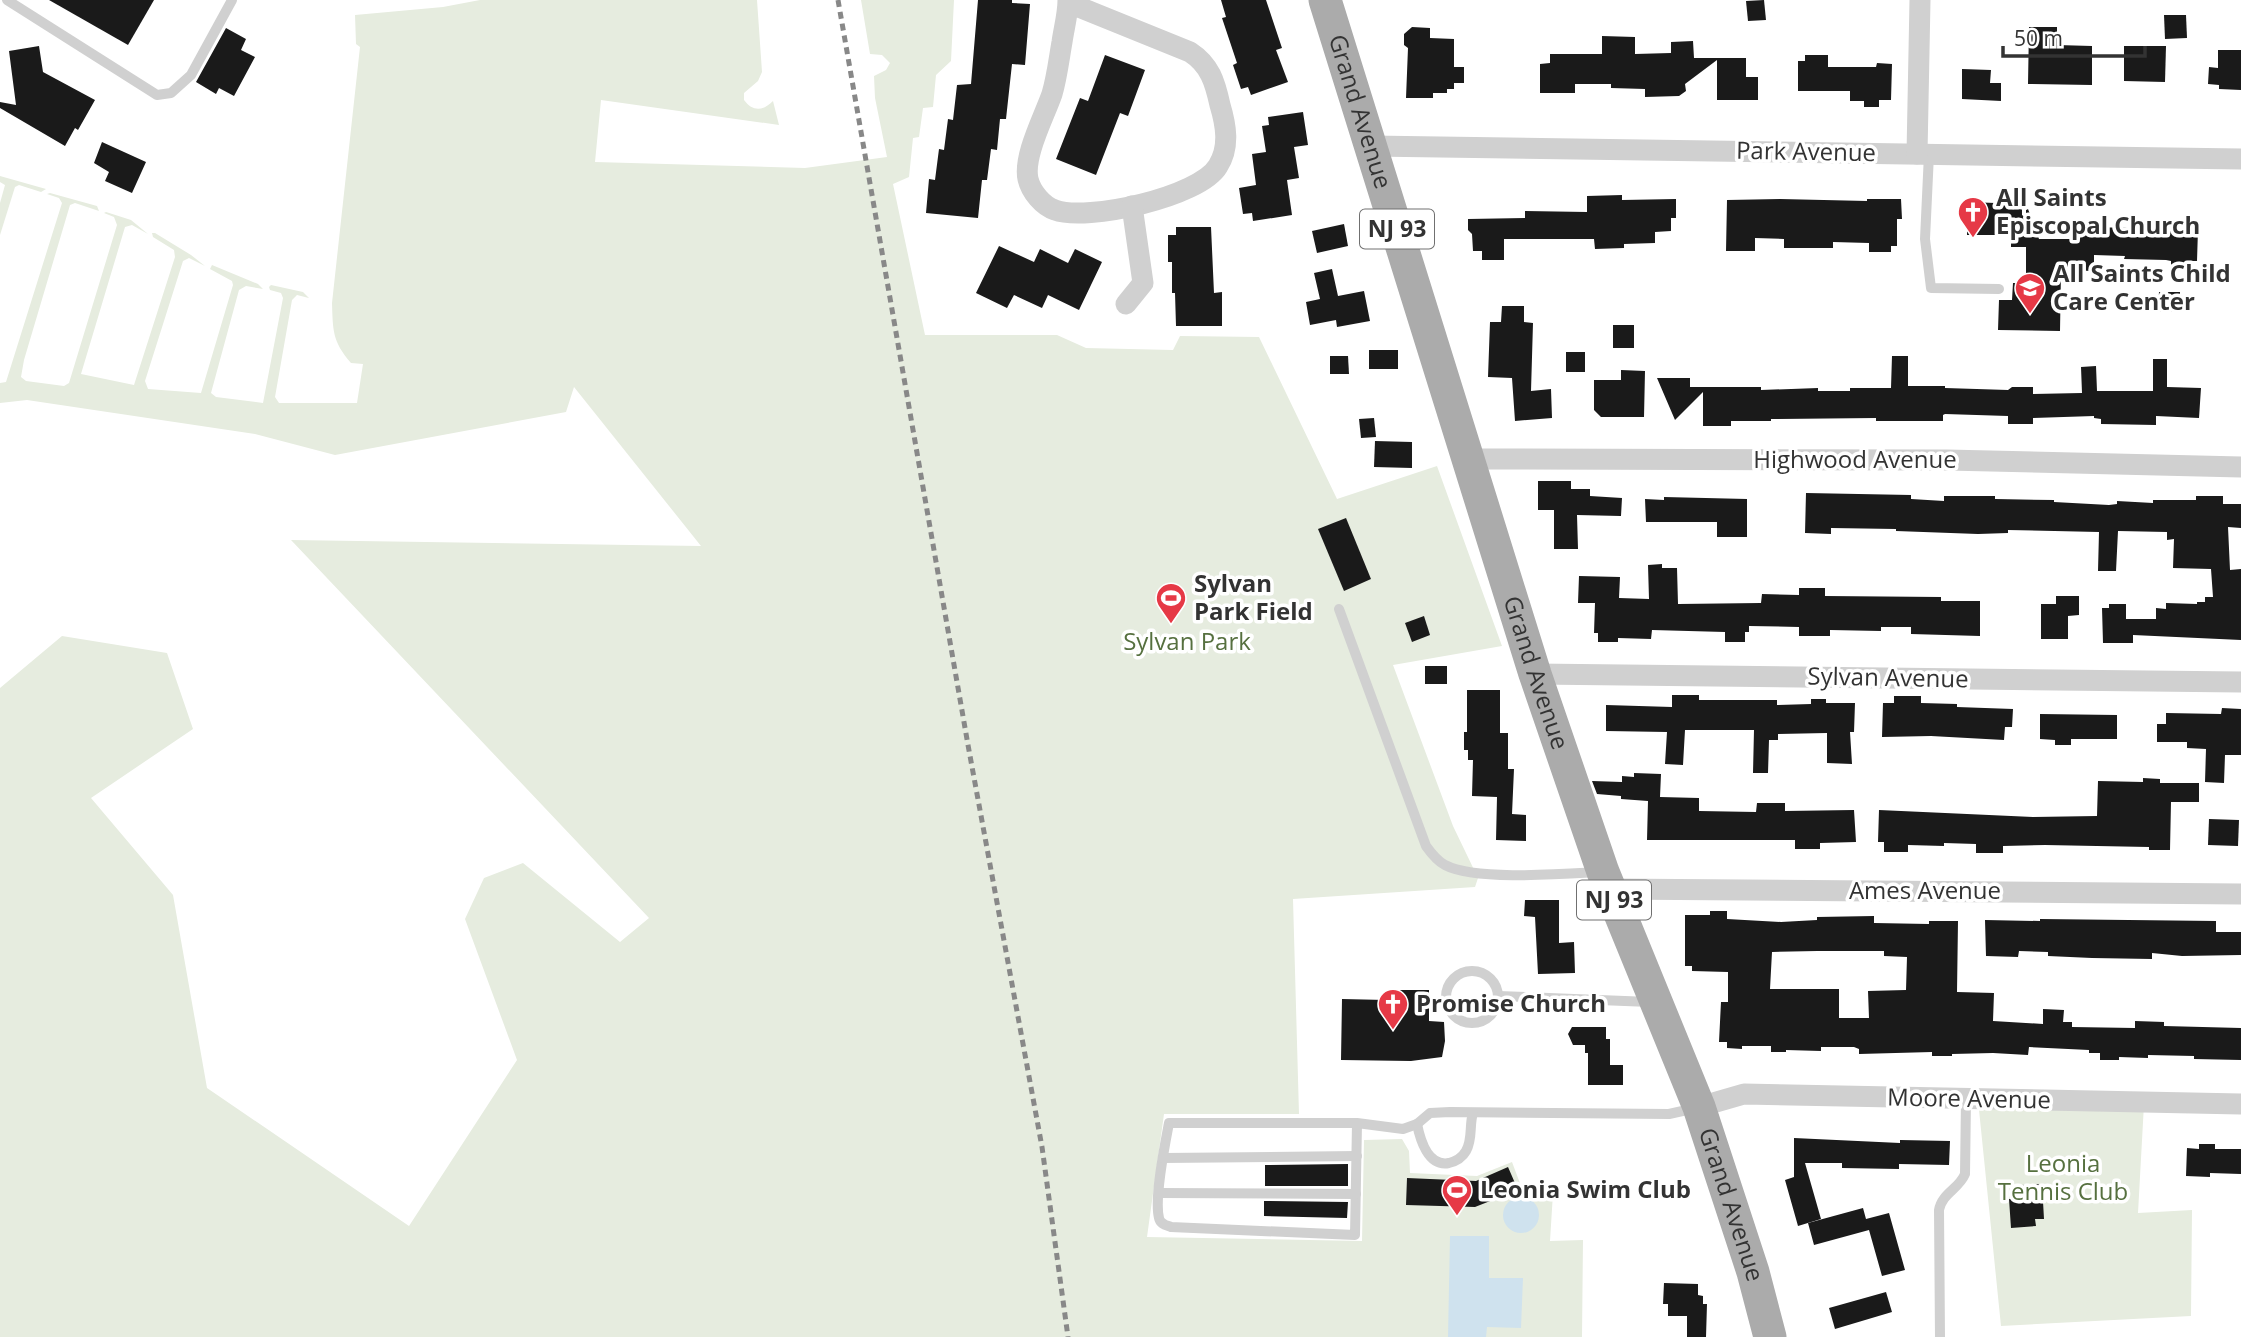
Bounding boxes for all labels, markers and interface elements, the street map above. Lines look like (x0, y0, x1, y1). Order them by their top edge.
scale bar (2003, 14, 2145, 58)
text: 50 m (2014, 24, 2063, 52)
street label: Grand Avenue (1322, 30, 1401, 192)
street label: Park Avenue (1736, 133, 1876, 168)
place label: All Saints Episcopal Church (1996, 180, 2200, 241)
church icon: All Saints Episcopal Church (1956, 195, 1990, 239)
road number: NJ 93 (1360, 210, 1434, 248)
place label: All Saints Child Care Center (2053, 256, 2231, 317)
school or university icon: All Saints Child Care Center (2013, 271, 2047, 315)
street label: Highwood Avenue (1753, 442, 1957, 475)
place label: Sylvan Park Field (1194, 566, 1313, 627)
sports icon: Sylvan Park Field (1154, 581, 1188, 625)
street label: Grand Avenue (1497, 591, 1578, 754)
park label: Sylvan Park (1123, 624, 1251, 657)
street label: Sylvan Avenue (1807, 659, 1969, 694)
street label: Ames Avenue (1849, 873, 2001, 906)
road number: NJ 93 (1577, 880, 1651, 920)
place label: Promise Church (1416, 986, 1606, 1019)
church icon: Promise Church (1376, 987, 1410, 1031)
street label: Moore Avenue (1887, 1080, 2051, 1115)
street label: Grand Avenue (1692, 1123, 1773, 1285)
park label: Leonia Tennis Club (1998, 1146, 2128, 1207)
place label: Leonia Swim Club (1480, 1172, 1691, 1205)
sports icon: Leonia Swim Club (1440, 1173, 1474, 1217)

